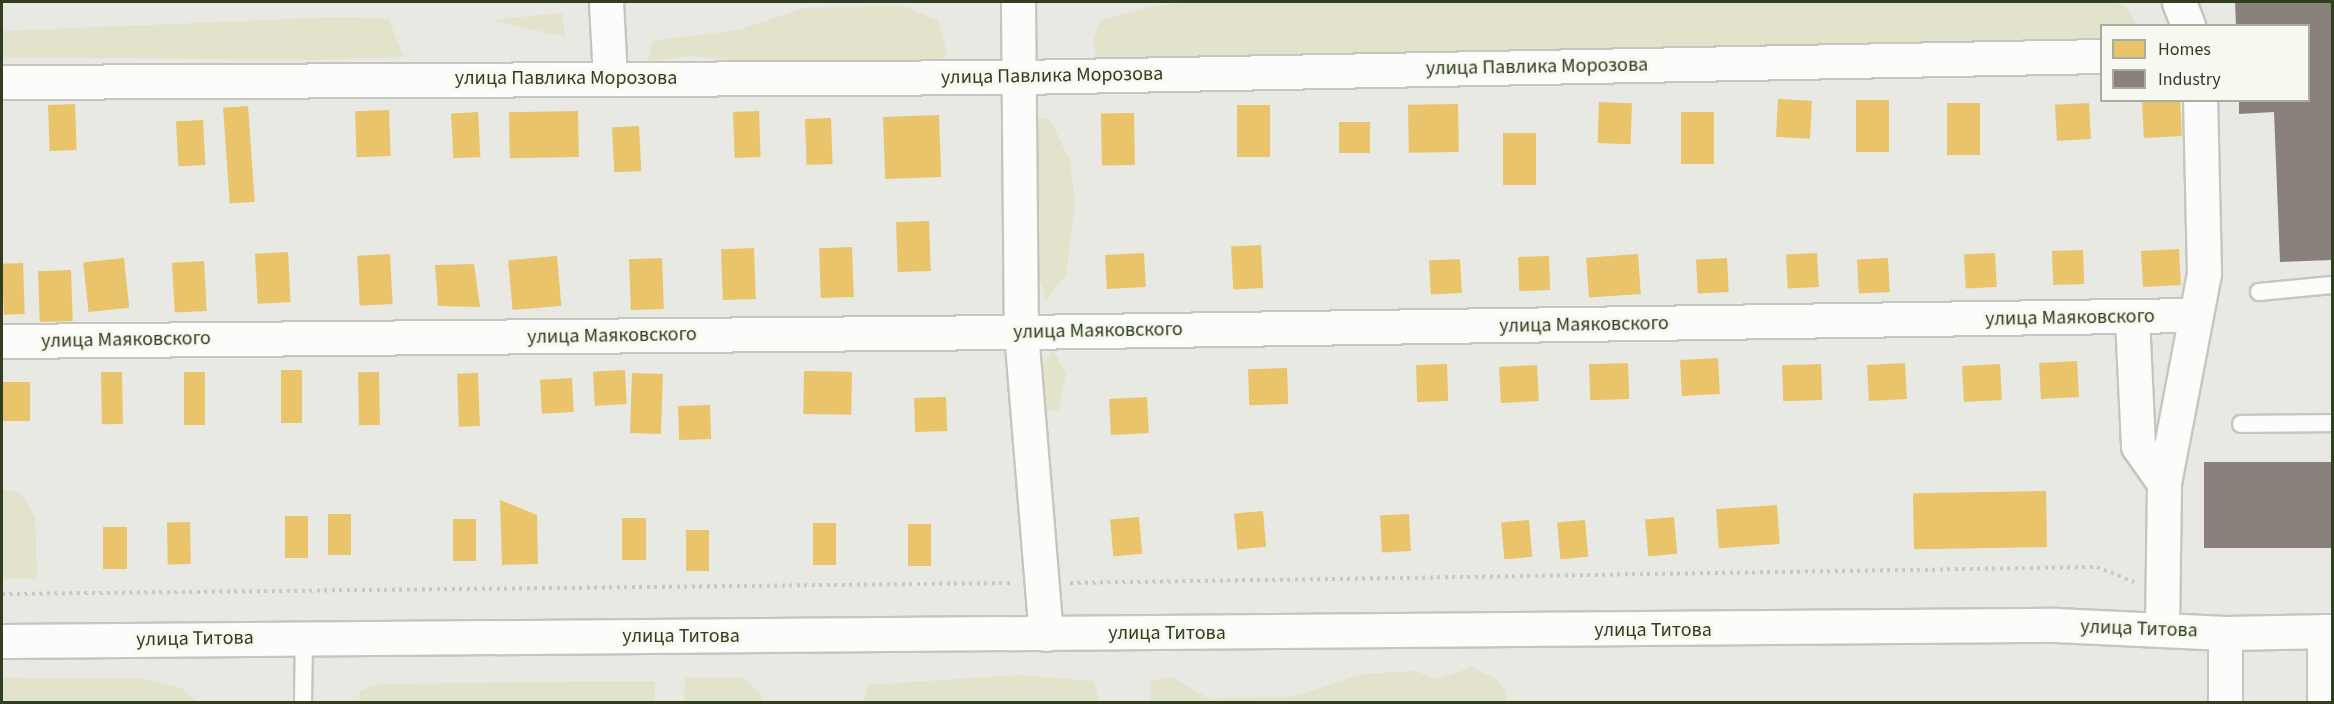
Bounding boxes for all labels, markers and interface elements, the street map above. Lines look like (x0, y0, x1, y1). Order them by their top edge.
legend (2100, 24, 2310, 102)
text: Homes (2158, 37, 2211, 62)
street label: улица Павлика Морозова (1426, 53, 1648, 81)
street label: улица Павлика Морозова (941, 62, 1163, 90)
street label: улица Павлика Морозова (455, 66, 677, 90)
text: Industry (2158, 67, 2221, 92)
street label: улица Маяковского (1985, 305, 2155, 331)
street label: улица Маяковского (1499, 312, 1669, 338)
street label: улица Маяковского (1013, 318, 1183, 344)
street label: улица Маяковского (527, 323, 697, 349)
street label: улица Маяковского (41, 327, 211, 353)
street label: улица Титова (2080, 615, 2198, 643)
street label: улица Титова (1594, 618, 1712, 642)
street label: улица Титова (1108, 621, 1226, 645)
street label: улица Титова (622, 624, 740, 648)
street label: улица Титова (136, 626, 254, 652)

